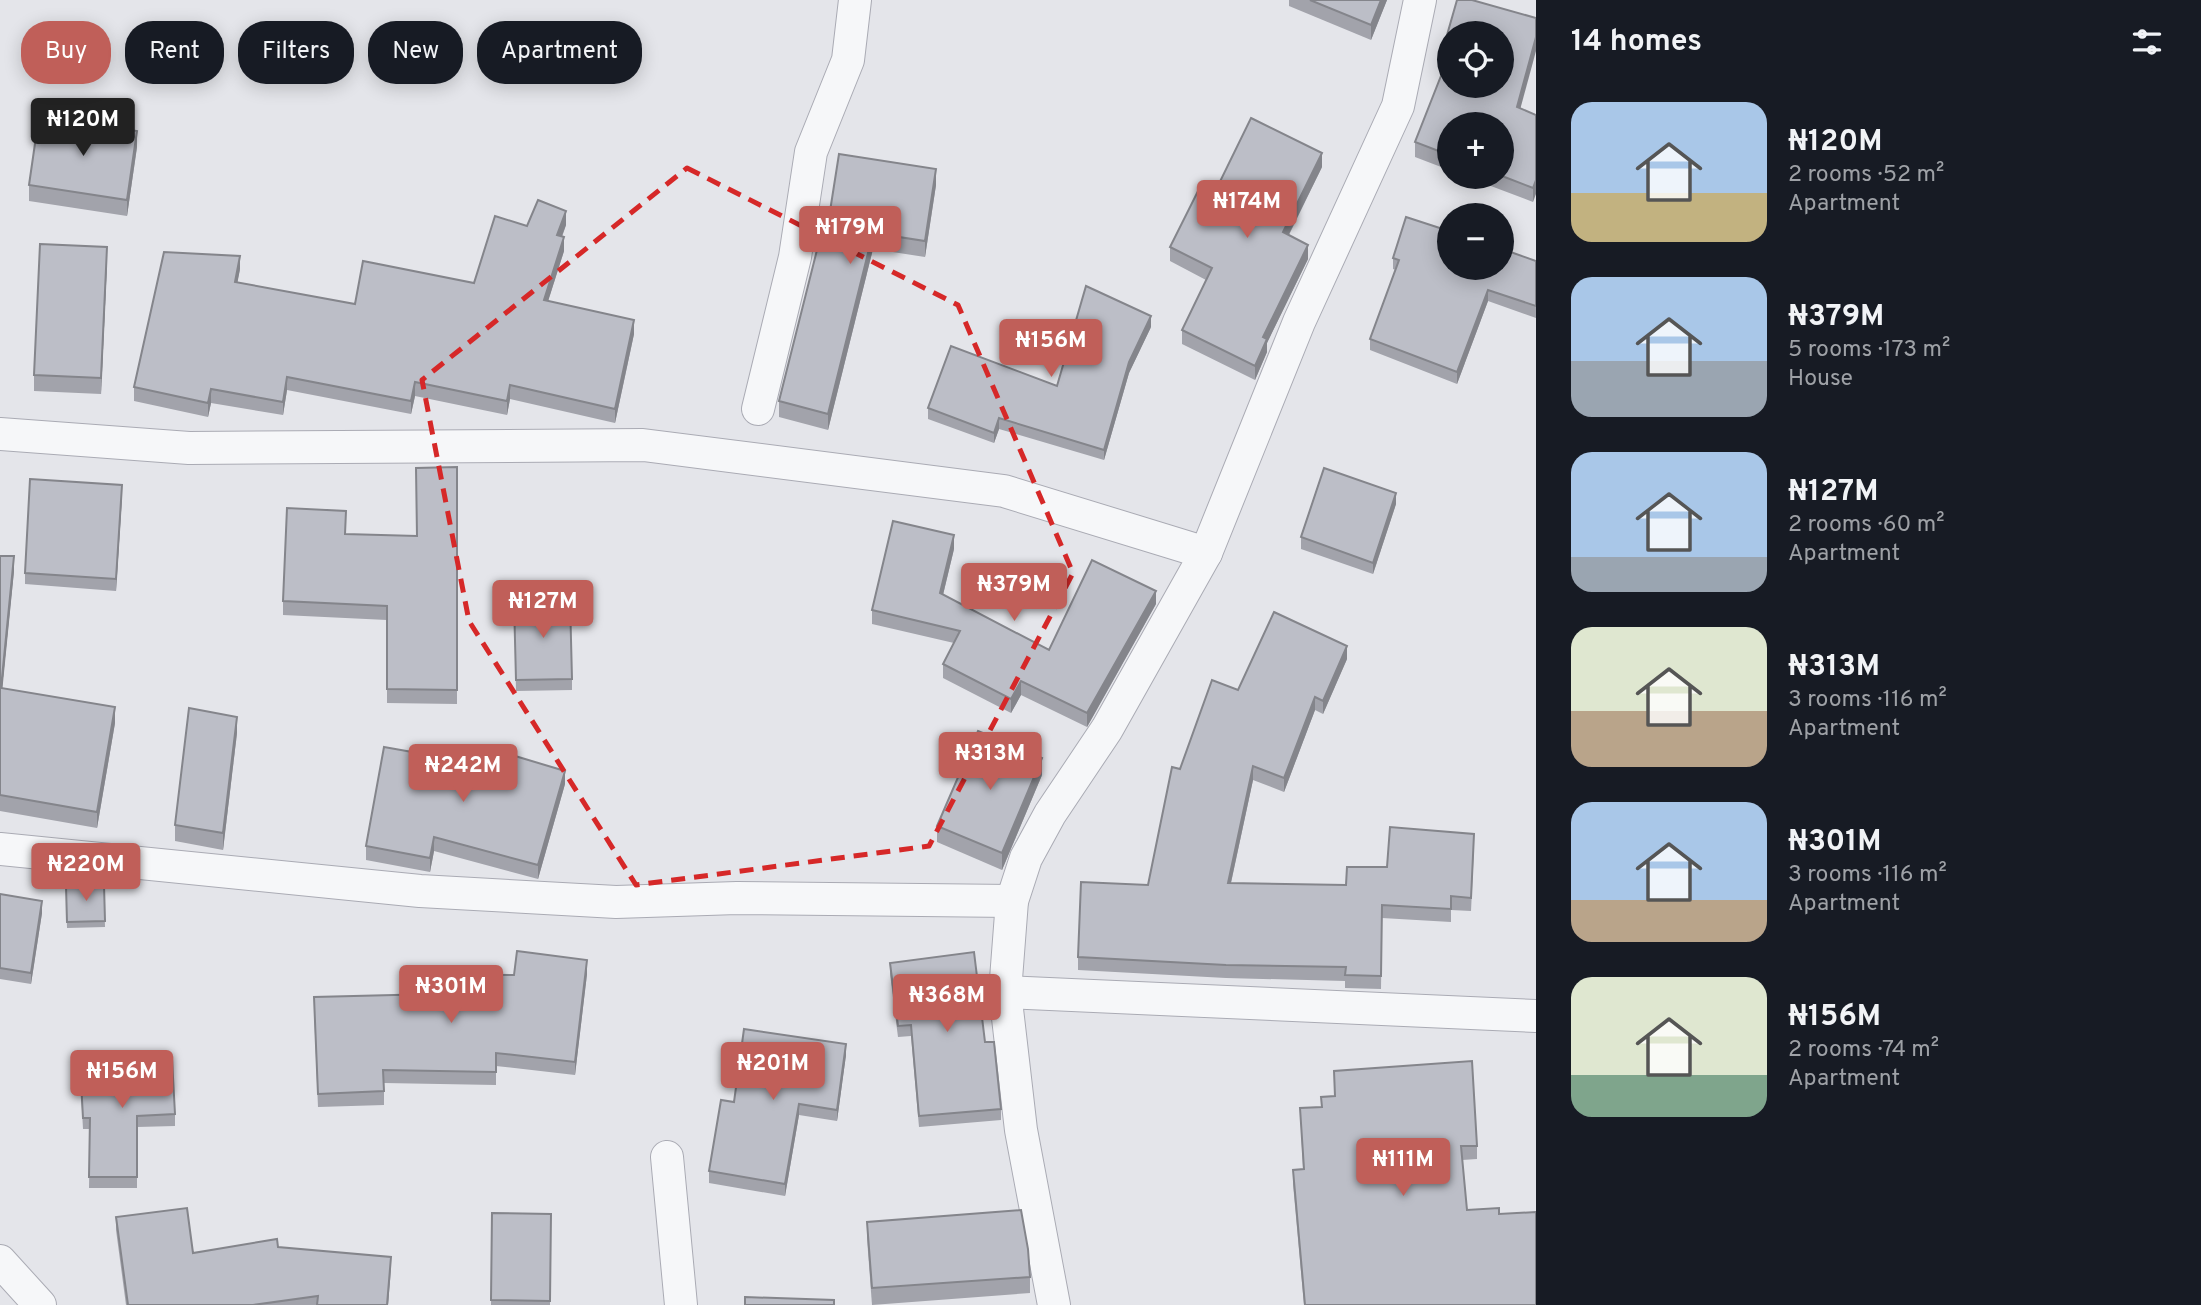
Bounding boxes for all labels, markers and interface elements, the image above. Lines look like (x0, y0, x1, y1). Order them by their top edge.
chip: Buy (21, 21, 111, 84)
chip: Rent (125, 21, 224, 84)
chip: Filters (238, 21, 354, 84)
chip: New (368, 21, 463, 84)
chip: Apartment (477, 21, 642, 84)
map controls (1437, 21, 1514, 280)
button: locate (1437, 21, 1514, 98)
icon: filters (2128, 23, 2166, 61)
text: 14 homes (1571, 24, 1702, 61)
pin: ₦120M (34, 99, 132, 158)
text: ₦120M (47, 106, 119, 135)
button: + (1437, 112, 1514, 189)
text: ₦120M (1788, 124, 1882, 161)
icon: home (1627, 130, 1711, 214)
text: 2 rooms · 52 m² (1788, 161, 1944, 190)
pin: ₦174M (1198, 180, 1296, 240)
text: ₦174M (1213, 188, 1281, 217)
text: Apartment (1788, 190, 1900, 219)
button: − (1437, 203, 1514, 280)
pin: ₦179M (801, 206, 899, 266)
text: ₦179M (815, 214, 885, 243)
text: ₦379M (1788, 299, 1884, 336)
icon: home (1627, 305, 1711, 389)
pin: ₦156M (1002, 320, 1100, 379)
text: ₦156M (1015, 327, 1087, 356)
text: 5 rooms · 173 m² (1788, 336, 1950, 365)
text: House (1788, 365, 1853, 394)
text: ₦127M (1788, 474, 1878, 511)
icon: home (1627, 480, 1711, 564)
text: 2 rooms · 60 m² (1788, 511, 1945, 540)
text: Apartment (1788, 540, 1900, 569)
pin: ₦379M (965, 564, 1063, 623)
text: ₦379M (977, 571, 1051, 600)
pin: ₦127M (494, 580, 592, 640)
text: ₦127M (508, 588, 578, 617)
text: ₦313M (1788, 649, 1880, 686)
icon: home (1627, 655, 1711, 739)
text: 3 rooms · 116 m² (1788, 686, 1947, 715)
text: Apartment (1788, 715, 1900, 744)
pin: ₦313M (941, 732, 1039, 792)
text: ₦313M (955, 740, 1025, 769)
pin: ₦242M (414, 744, 512, 804)
text: ₦242M (425, 752, 501, 781)
text: ₦301M (1788, 824, 1882, 861)
icon: home (1627, 830, 1711, 914)
pin: ₦220M (37, 844, 135, 903)
text: ₦220M (47, 851, 125, 880)
text: 3 rooms · 116 m² (1788, 861, 1947, 890)
text: Apartment (1788, 890, 1900, 919)
pin: ₦301M (402, 965, 500, 1025)
text: ₦301M (415, 973, 487, 1002)
pin: ₦368M (898, 974, 996, 1034)
text: ₦368M (909, 982, 985, 1011)
text: ₦156M (1788, 999, 1881, 1036)
icon: home (1627, 1005, 1711, 1089)
text: 2 rooms · 74 m² (1788, 1036, 1939, 1065)
pin: ₦201M (724, 1042, 822, 1102)
pin: ₦156M (73, 1050, 171, 1110)
text: ₦201M (737, 1050, 809, 1079)
text: ₦156M (86, 1058, 158, 1087)
text: Apartment (1788, 1065, 1900, 1094)
pin: ₦111M (1354, 1138, 1452, 1198)
text: ₦111M (1372, 1146, 1434, 1175)

